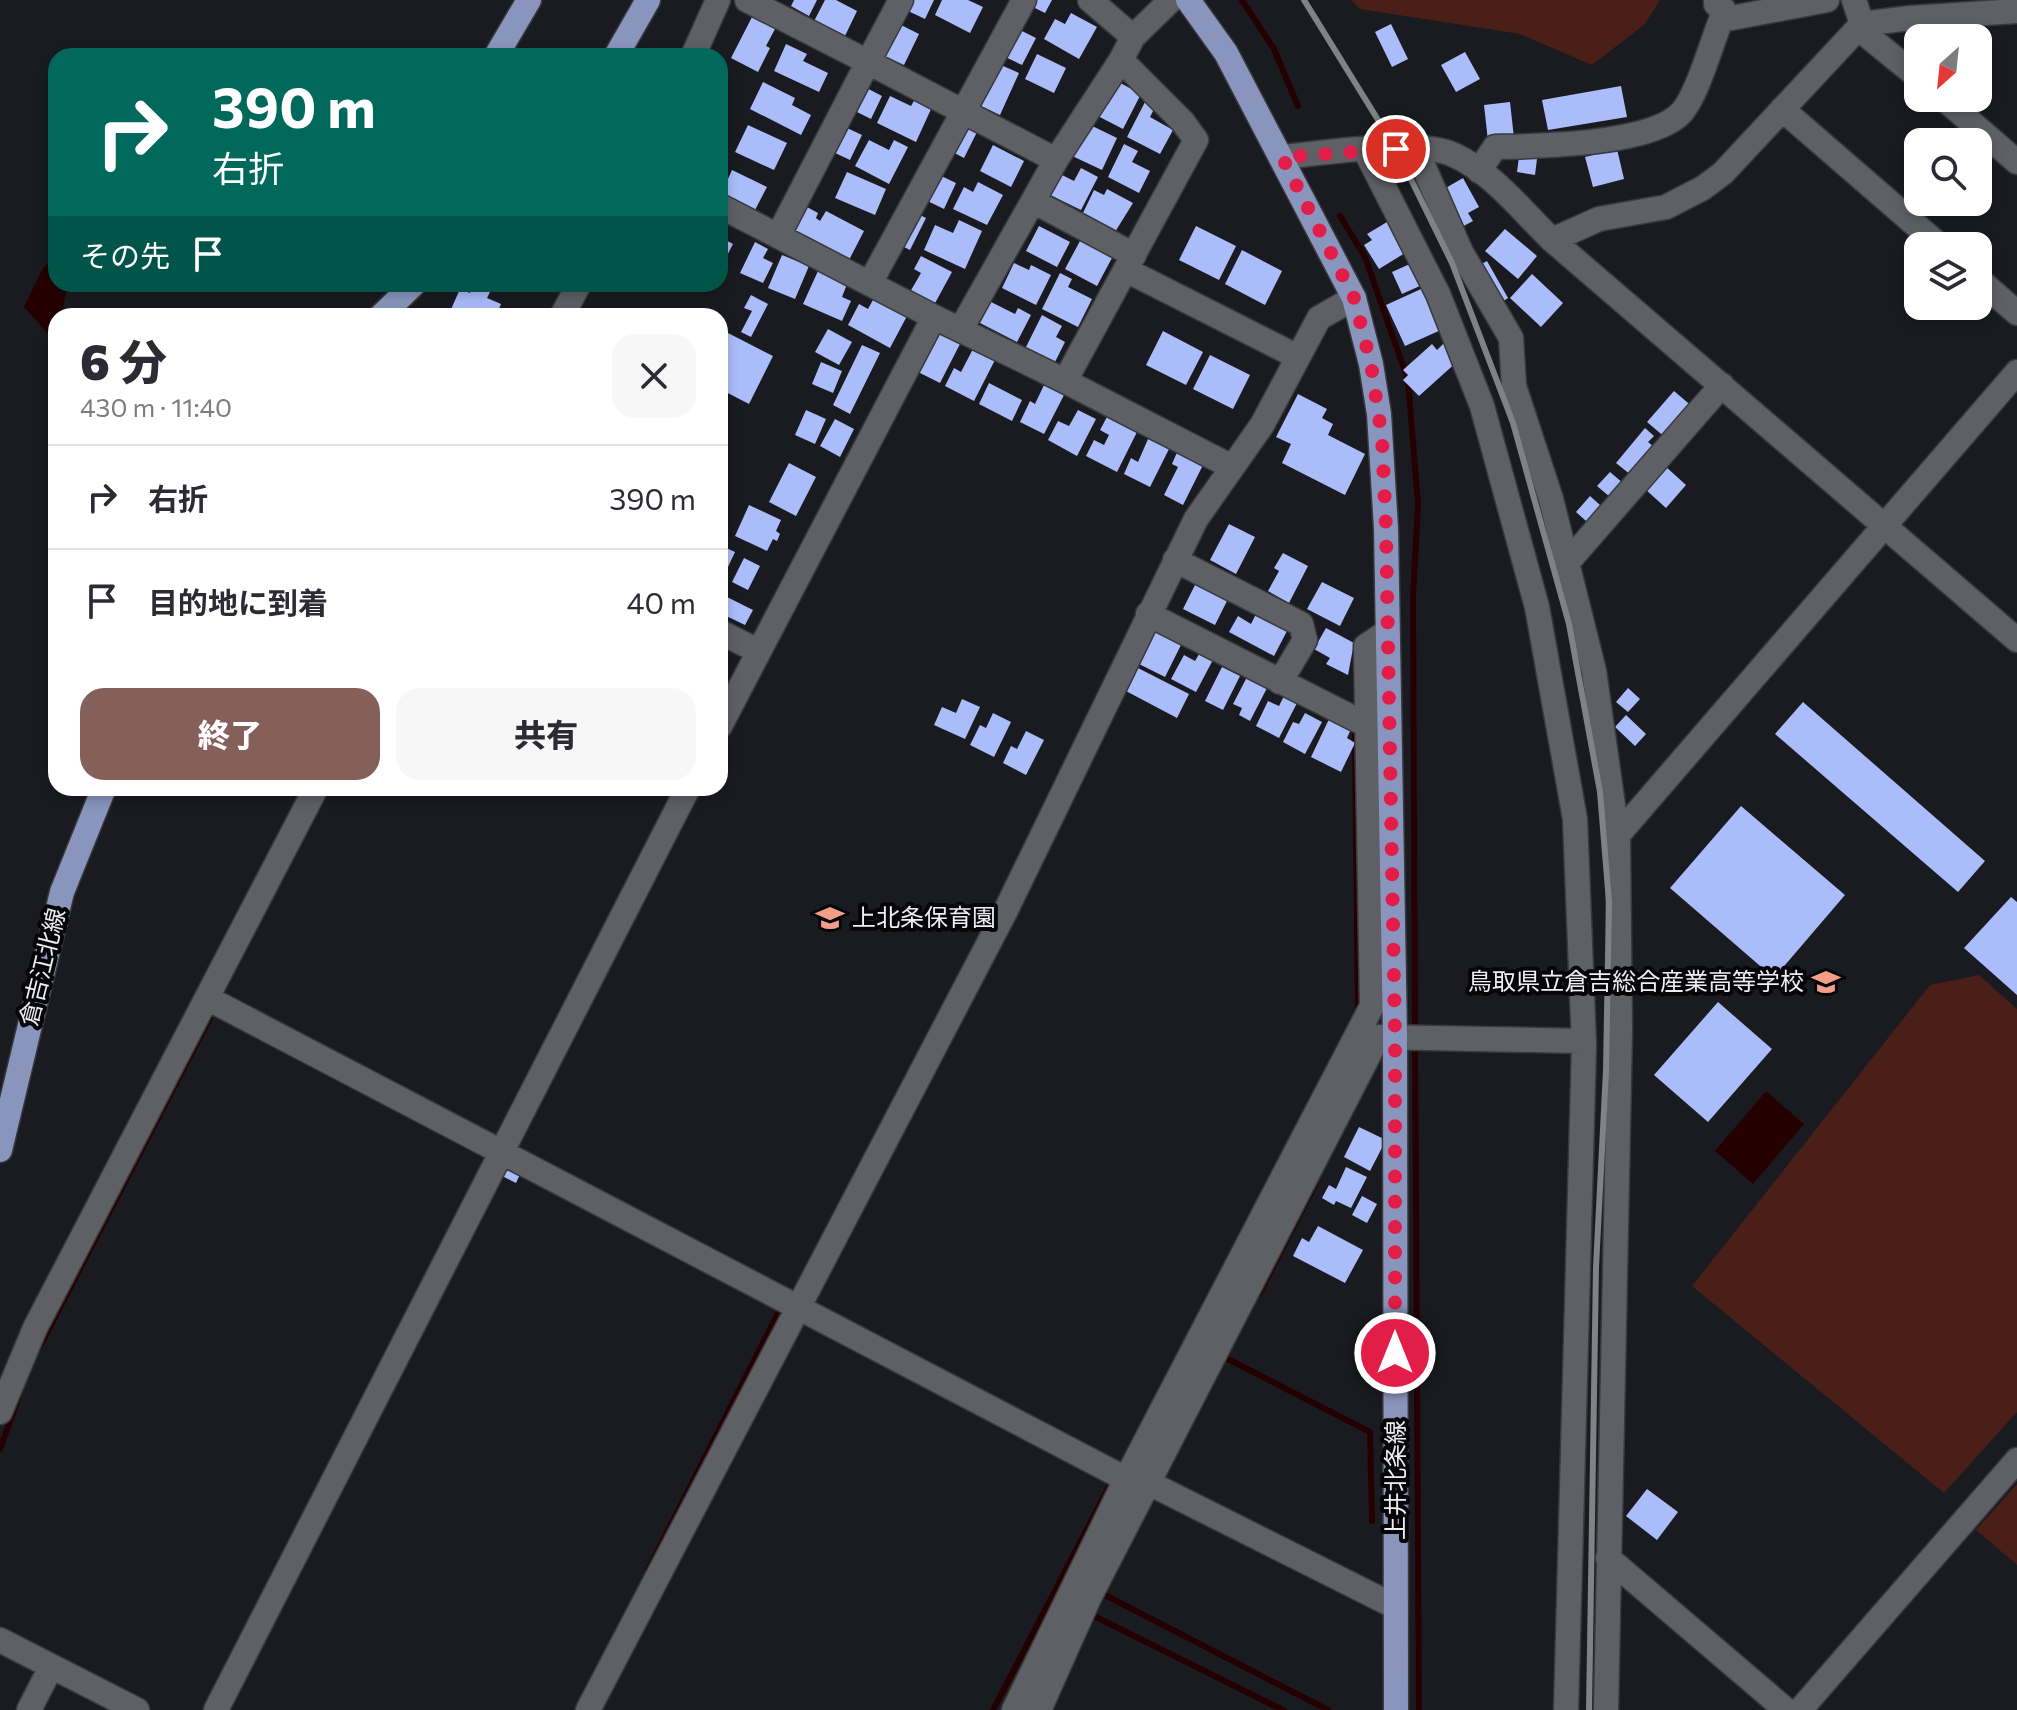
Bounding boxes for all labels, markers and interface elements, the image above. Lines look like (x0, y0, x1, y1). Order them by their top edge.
north arrow (1904, 24, 1992, 112)
map controls (1904, 24, 1992, 320)
text: 390 m (212, 71, 376, 140)
icon: right (80, 80, 184, 184)
pin (1362, 115, 1430, 183)
icon: arrive (1374, 127, 1418, 171)
button: search (1904, 128, 1992, 216)
text: 右折 (212, 145, 284, 189)
icon: arrive (186, 232, 230, 276)
button: layers (1904, 232, 1992, 320)
text: その先 (80, 236, 170, 273)
text: 6 分 (80, 331, 167, 390)
button: close (612, 334, 696, 418)
text: 430 m · 11:40 (80, 391, 232, 422)
icon: right (80, 475, 124, 519)
text: 右折 (148, 479, 208, 516)
text: 390 m (609, 479, 696, 516)
icon: arrive (80, 579, 124, 623)
text: 目的地に到着 (148, 583, 328, 620)
text: 40 m (627, 583, 696, 620)
button: 終了 (80, 688, 380, 780)
button: 共有 (396, 688, 696, 780)
place label: 上北条保育園 (852, 902, 996, 931)
school or university icon: 上北条保育園 (815, 903, 845, 933)
street label: 倉吉江北線 (13, 905, 70, 1028)
place label: 鳥取県立倉吉総合産業高等学校 (1468, 966, 1804, 995)
school or university icon: 鳥取県立倉吉総合産業高等学校 (1811, 967, 1841, 997)
position arrow (1353, 1311, 1437, 1395)
street label: 上井北条線 (1380, 1420, 1409, 1540)

